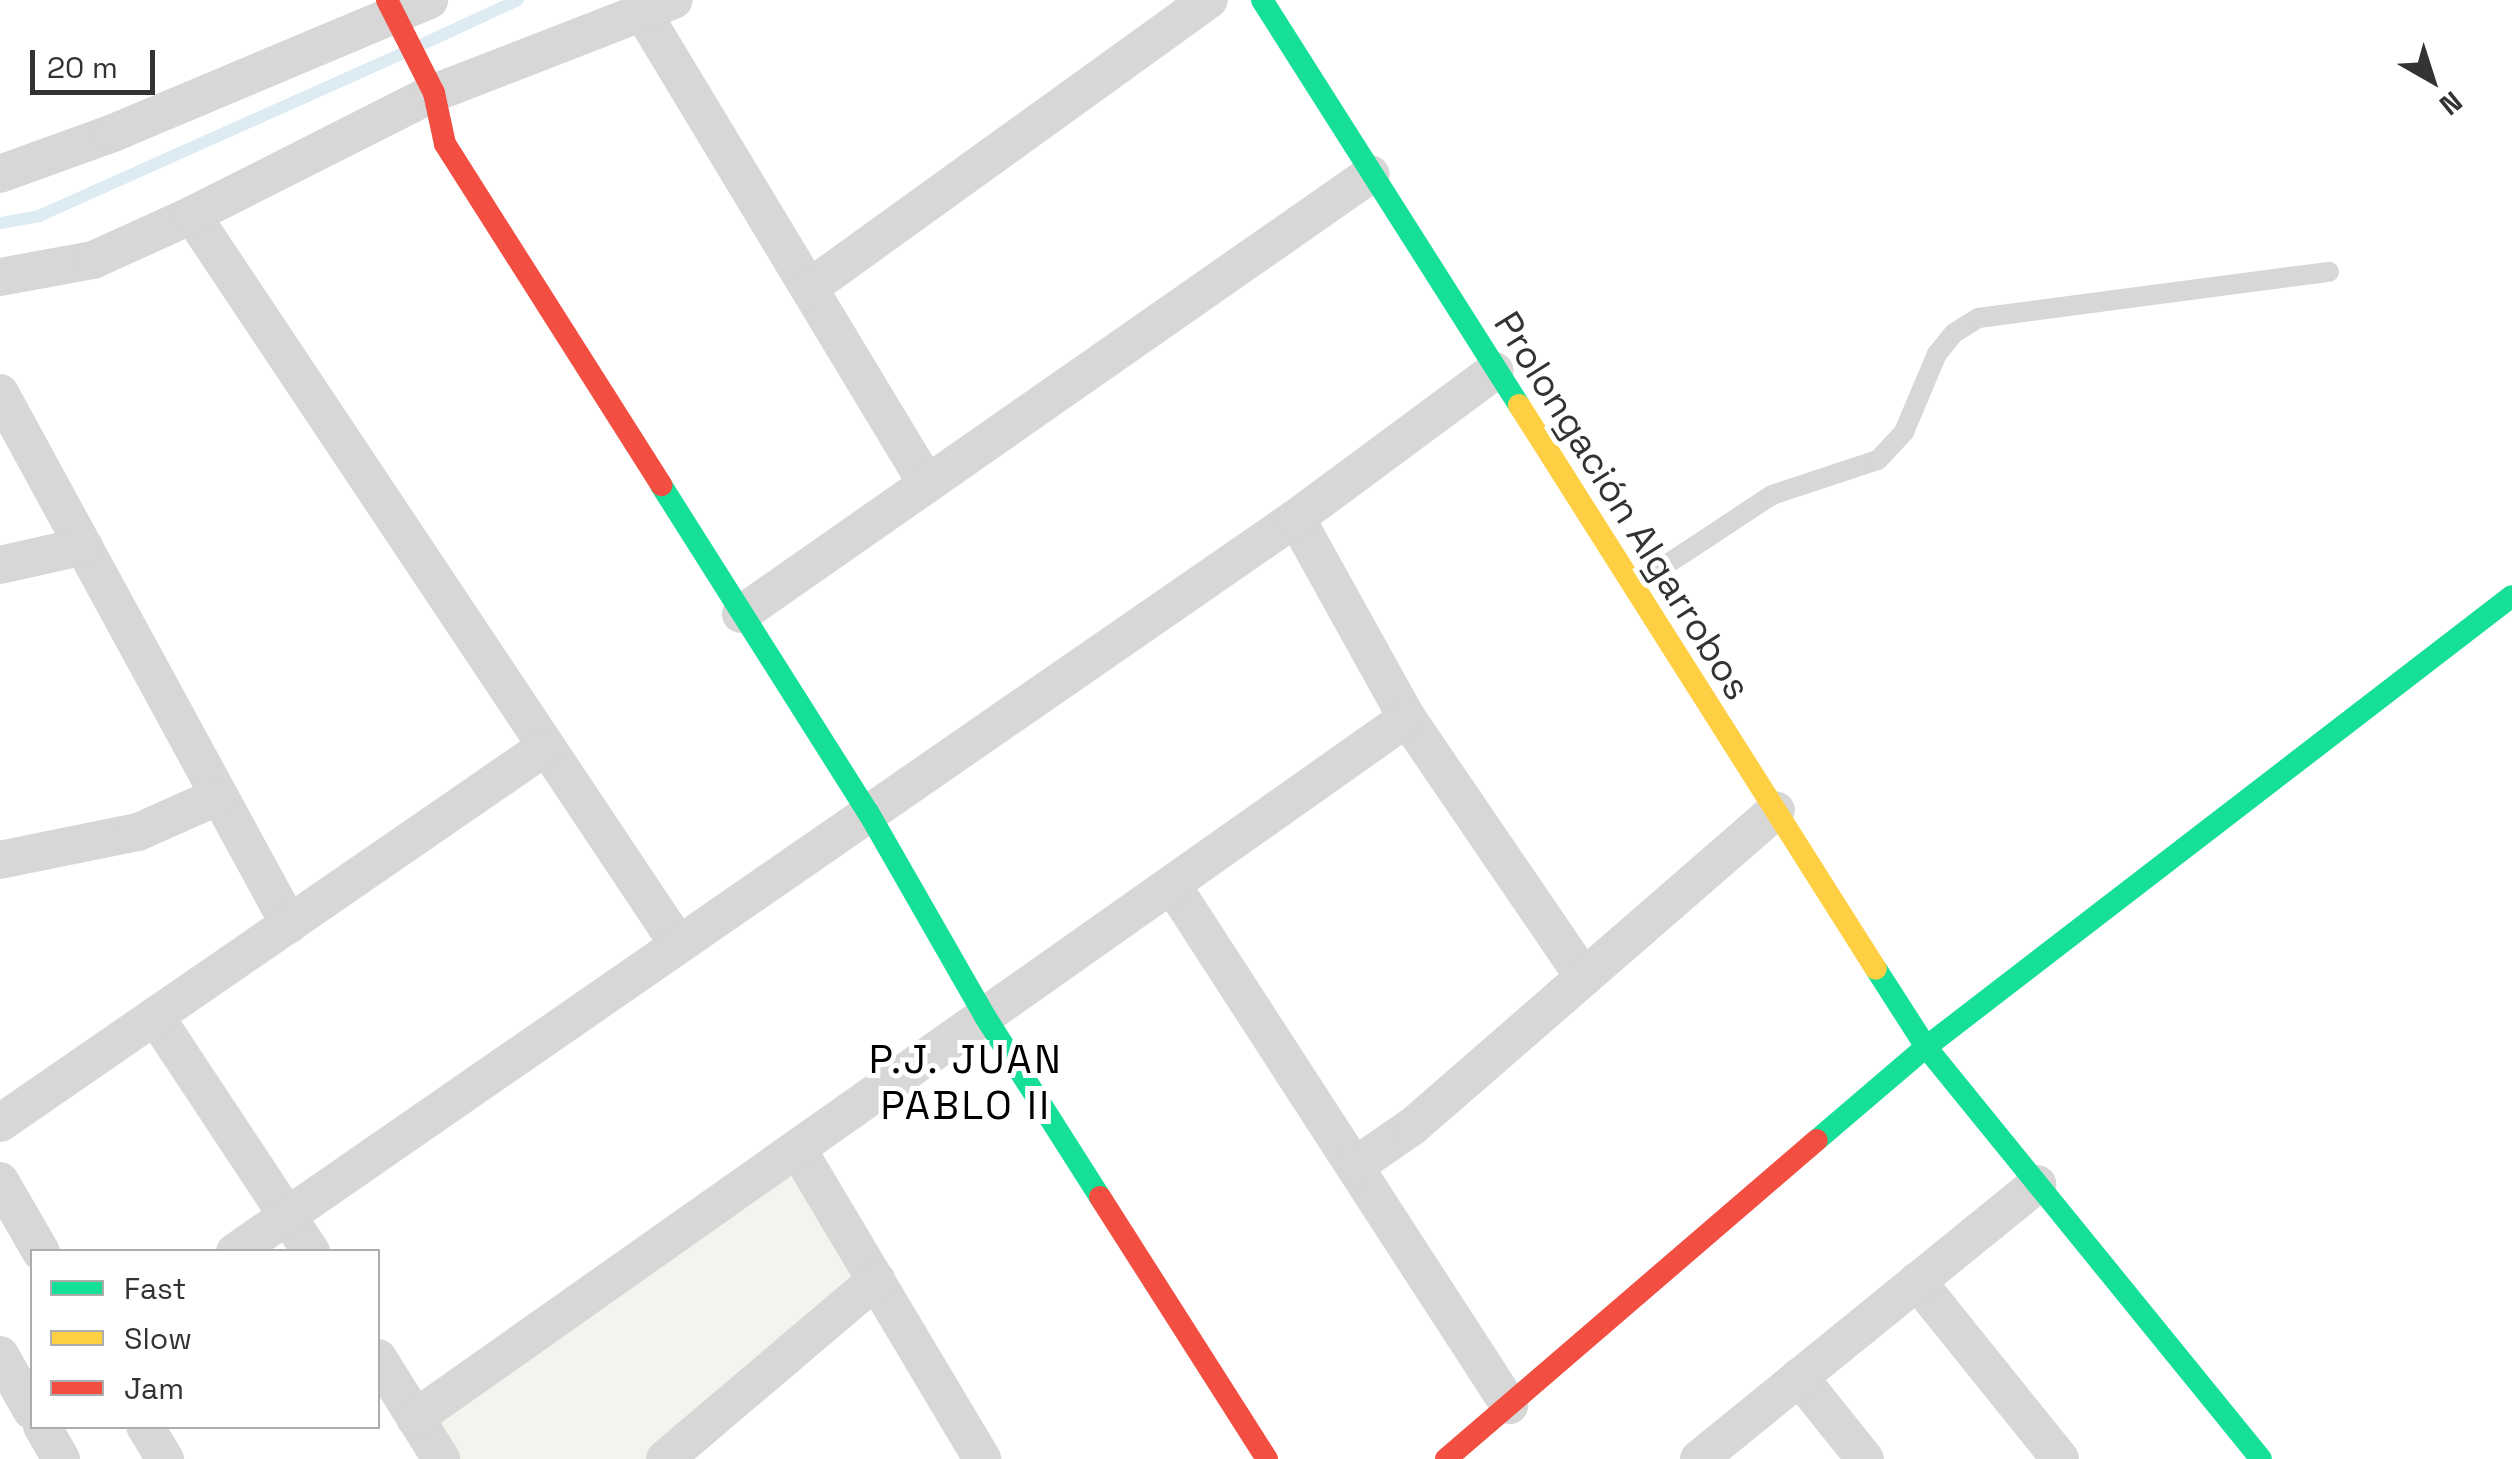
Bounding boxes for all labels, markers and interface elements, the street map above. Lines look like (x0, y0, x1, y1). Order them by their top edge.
scale bar (35, 30, 160, 92)
north arrow (2382, 30, 2482, 130)
text: 20 m (47, 48, 118, 87)
text: N (2432, 83, 2470, 123)
street label: Prolongación Algarrobos (1484, 303, 1760, 709)
district label: P.J. JUAN PABLO II (868, 1036, 1064, 1130)
legend (30, 1249, 380, 1429)
text: Fast (124, 1269, 186, 1308)
text: Slow (124, 1319, 192, 1358)
text: Jam (124, 1369, 184, 1408)

